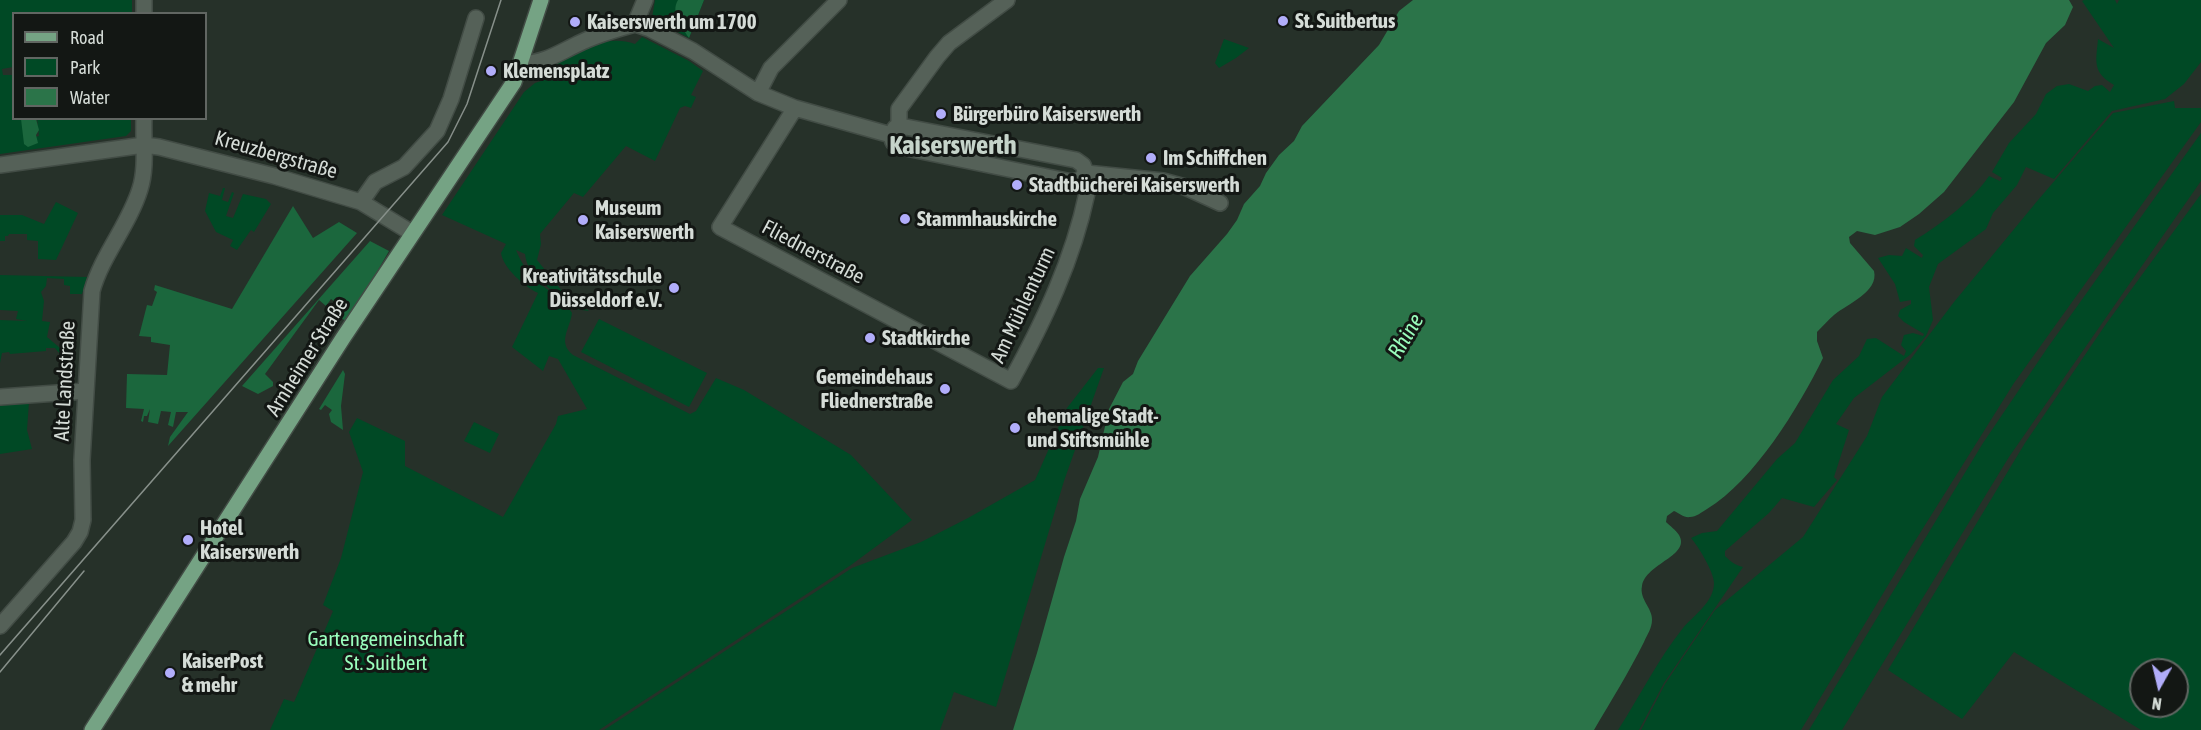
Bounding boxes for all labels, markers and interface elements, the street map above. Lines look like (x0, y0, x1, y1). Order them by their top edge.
place label: St. Suitbertus (1295, 8, 1395, 34)
place label: Kaiserswerth um 1700 (587, 9, 757, 35)
legend (12, 12, 207, 120)
marker: St. Suitbertus (1276, 14, 1290, 28)
marker: Kaiserswerth um 1700 (568, 15, 582, 29)
text: Road (70, 27, 104, 48)
text: Park (70, 57, 100, 78)
place label: Klemensplatz (503, 58, 609, 84)
marker: Klemensplatz (484, 64, 498, 78)
text: Water (70, 87, 109, 108)
place label: Bürgerbüro Kaiserswerth (953, 101, 1141, 127)
marker: Bürgerbüro Kaiserswerth (934, 107, 948, 121)
street label: Kreuzbergstraße (212, 125, 340, 185)
district label: Kaiserswerth (889, 129, 1017, 161)
place label: Im Schiffchen (1163, 145, 1267, 171)
marker: Im Schiffchen (1144, 151, 1158, 165)
place label: Stadtbücherei Kaiserswerth (1029, 172, 1240, 198)
marker: Stadtbücherei Kaiserswerth (1010, 178, 1024, 192)
place label: Museum Kaiserswerth (595, 195, 694, 245)
place label: Stammhauskirche (917, 206, 1057, 232)
marker: Stammhauskirche (898, 212, 912, 226)
marker: Museum Kaiserswerth (576, 213, 590, 227)
street label: Fliednerstraße (757, 214, 869, 290)
street label: Am Mühlenturm (985, 243, 1061, 367)
place label: Kreativitätsschule Düsseldorf e.V. (522, 263, 662, 313)
marker: Kreativitätsschule Düsseldorf e.V. (667, 281, 681, 295)
street label: Arnheimer Straße (261, 293, 353, 421)
water label: Rhine (1382, 309, 1430, 363)
street label: Alte Landstraße (49, 320, 81, 442)
place label: Stadtkirche (882, 325, 970, 351)
marker: Stadtkirche (863, 331, 877, 345)
place label: Gemeindehaus Fliednerstraße (816, 364, 933, 414)
marker: Gemeindehaus Fliednerstraße (938, 382, 952, 396)
place label: ehemalige Stadt- und Stiftsmühle (1027, 403, 1158, 453)
marker: ehemalige Stadt- und Stiftsmühle (1008, 421, 1022, 435)
place label: Hotel Kaiserswerth (200, 515, 299, 565)
marker: Hotel Kaiserswerth (181, 533, 195, 547)
park label: Gartengemeinschaft St. Suitbert (307, 626, 465, 676)
place label: KaiserPost & mehr (182, 648, 263, 698)
north arrow (2129, 658, 2189, 718)
marker: KaiserPost & mehr (163, 666, 177, 680)
text: N (2151, 694, 2163, 713)

